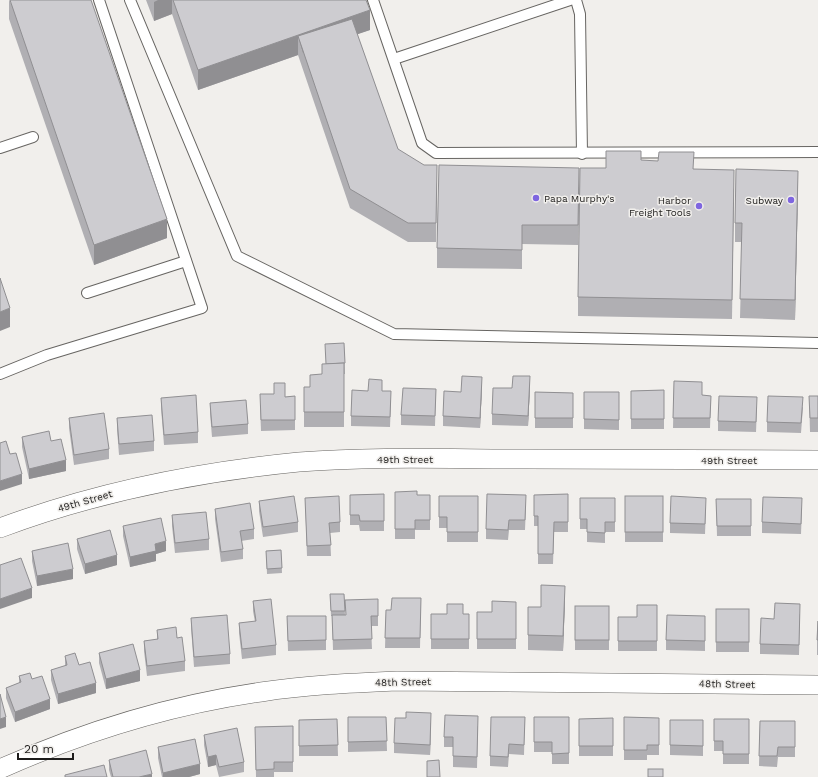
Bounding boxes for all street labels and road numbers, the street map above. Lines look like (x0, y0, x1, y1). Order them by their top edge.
street label: 49th Street (377, 454, 434, 465)
street label: 49th Street (701, 455, 758, 466)
street label: 49th Street (56, 488, 114, 514)
street label: 48th Street (375, 676, 432, 688)
street label: 48th Street (699, 678, 756, 690)

